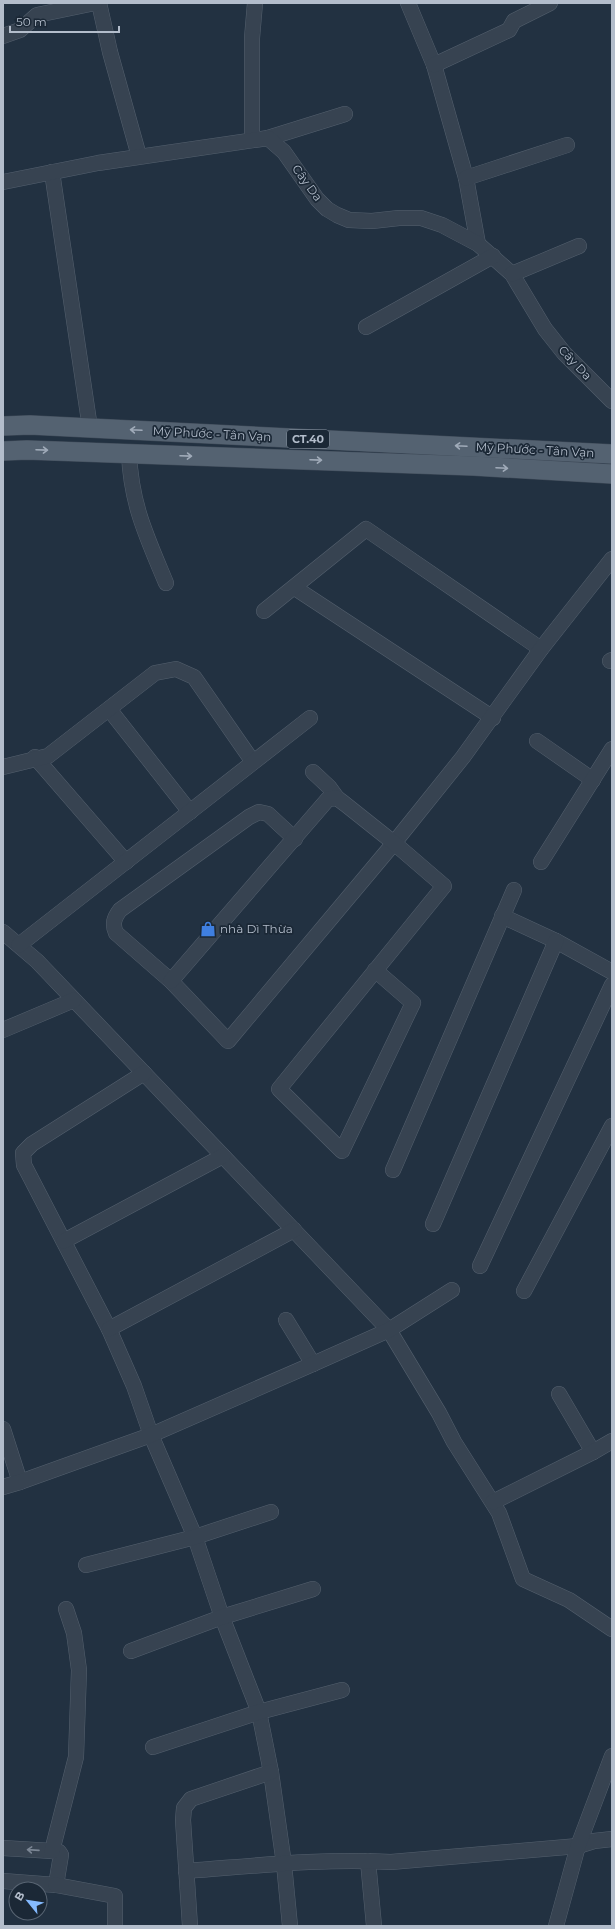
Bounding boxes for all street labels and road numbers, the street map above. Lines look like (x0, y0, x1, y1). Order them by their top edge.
street label: Cây Da (289, 161, 326, 204)
street label: Cây Da (556, 342, 595, 383)
street label: Mỹ Phước - Tân Vạn (152, 423, 272, 444)
road number: CT.40 (287, 430, 329, 448)
street label: Mỹ Phước - Tân Vạn (475, 439, 595, 460)

